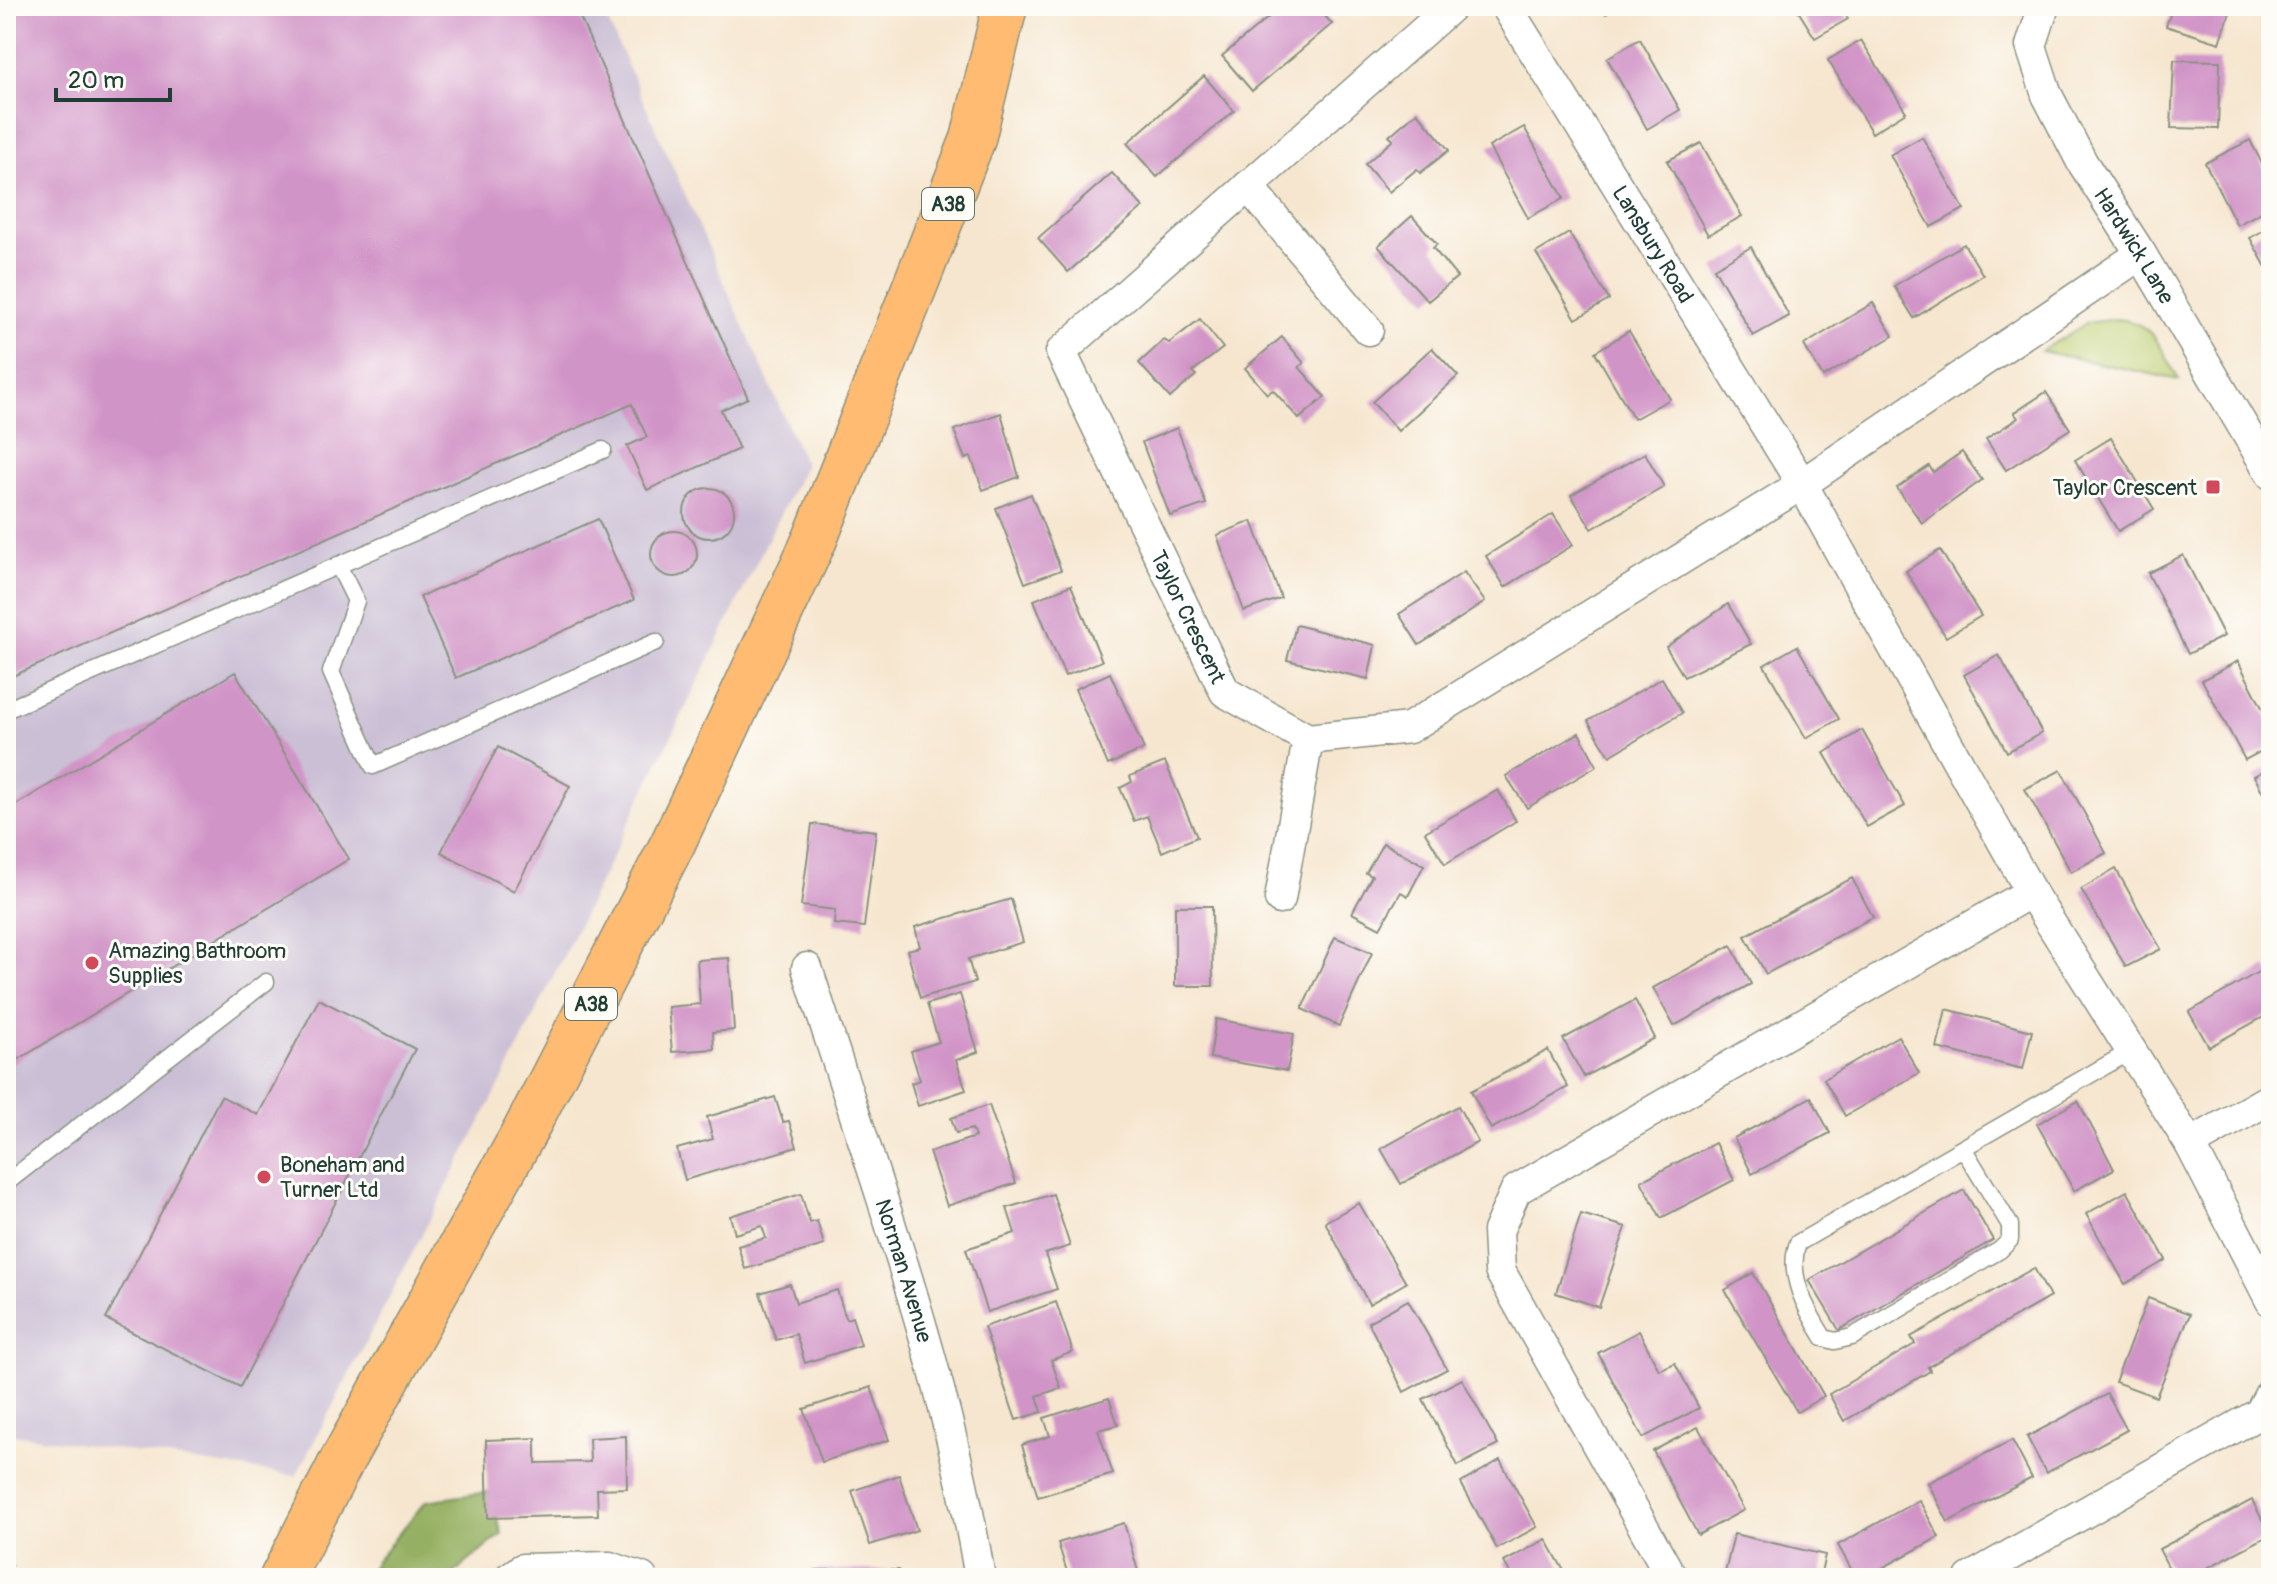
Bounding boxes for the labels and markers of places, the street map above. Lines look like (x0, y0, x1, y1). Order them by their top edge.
place label: Taylor Crescent (2052, 474, 2197, 502)
marker: Taylor Crescent (2204, 478, 2222, 496)
place label: Amazing Bathroom Supplies (108, 937, 286, 990)
marker: Amazing Bathroom Supplies (83, 954, 101, 972)
place label: Boneham and Turner Ltd (280, 1151, 405, 1204)
marker: Boneham and Turner Ltd (255, 1168, 273, 1186)

